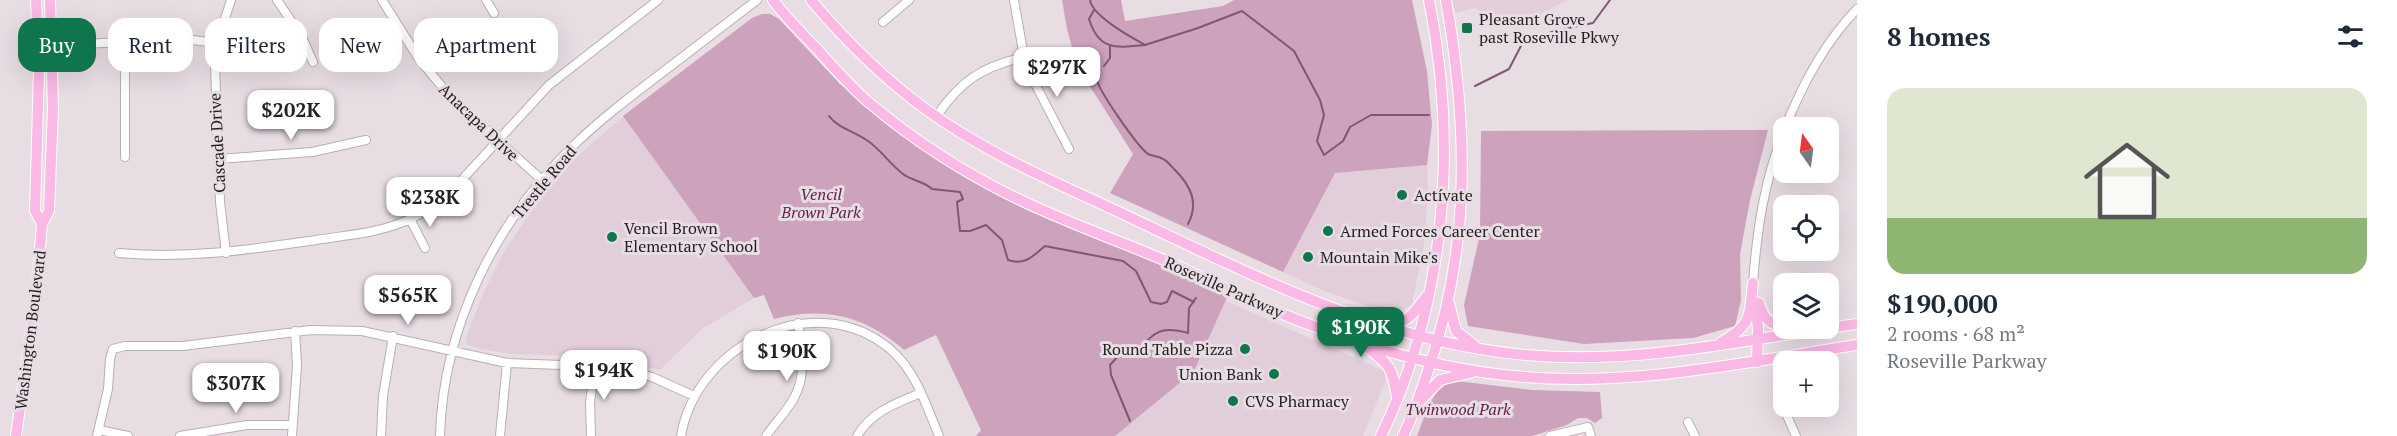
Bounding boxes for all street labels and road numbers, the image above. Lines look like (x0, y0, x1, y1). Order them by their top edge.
street label: Anacapa Drive (434, 78, 524, 166)
street label: Cascade Drive (203, 93, 231, 193)
street label: Trestle Road (507, 141, 581, 223)
street label: Washington Boulevard (9, 249, 51, 411)
street label: Roseville Parkway (1161, 251, 1288, 323)

